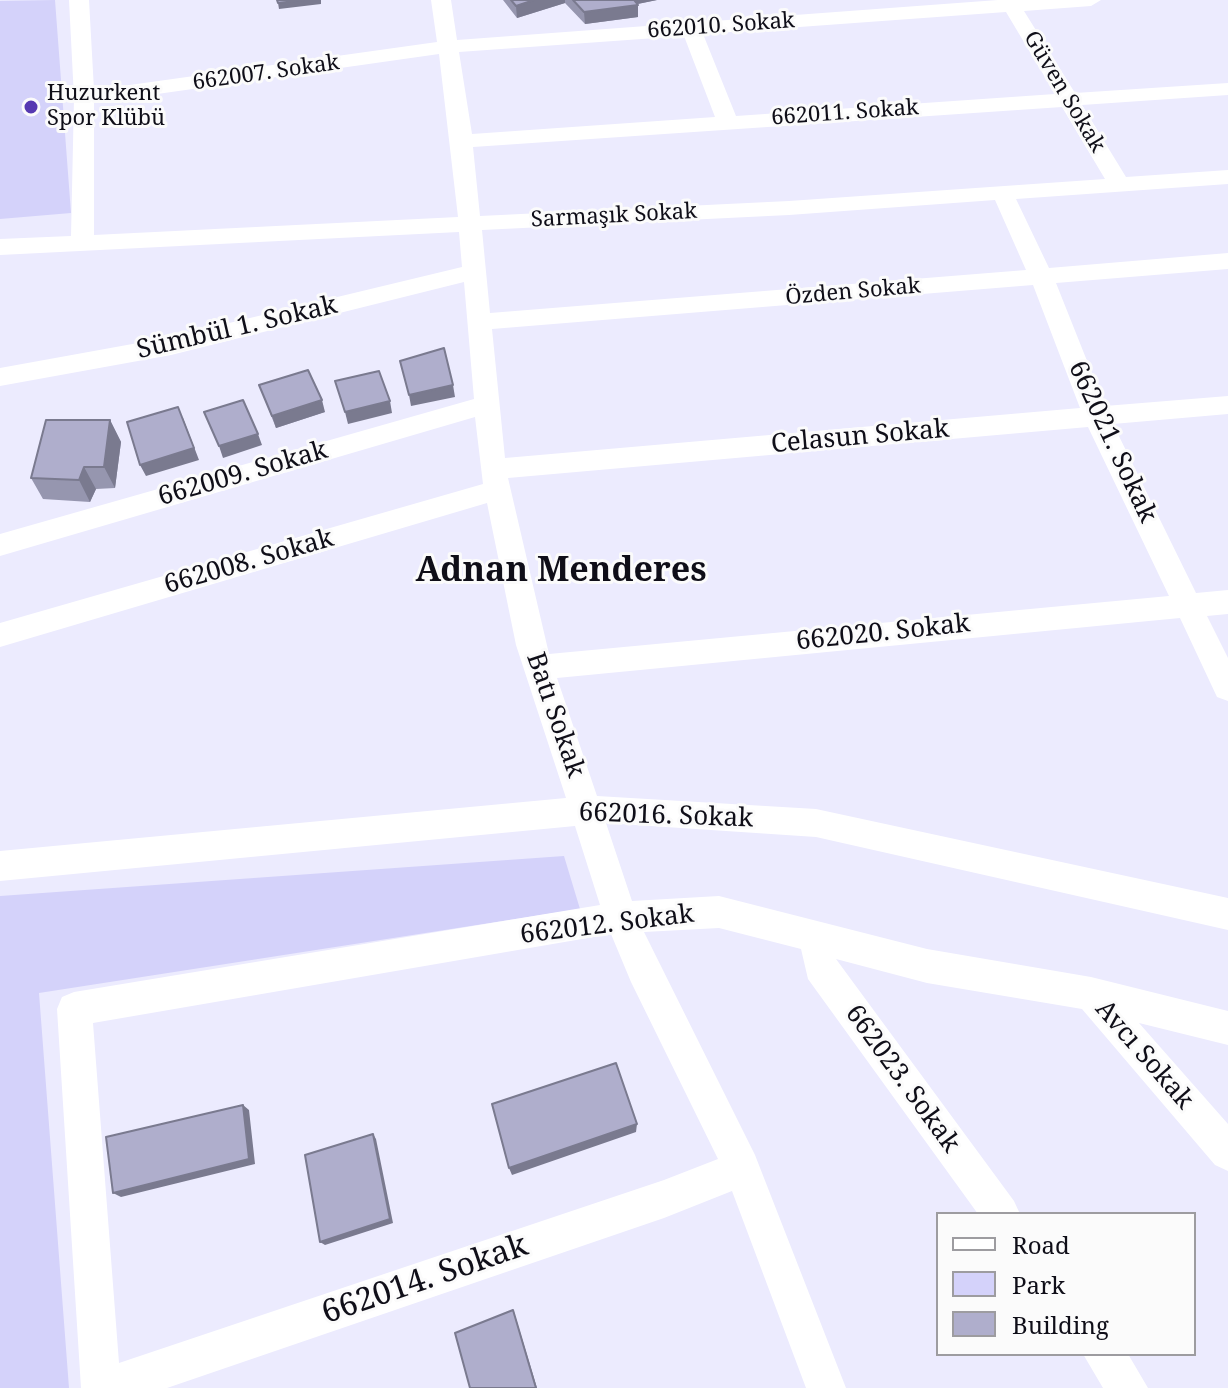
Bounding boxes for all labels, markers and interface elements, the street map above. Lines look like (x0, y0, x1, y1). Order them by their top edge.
street label: 662010. Sokak (646, 8, 796, 44)
street label: Güven Sokak (1017, 27, 1111, 157)
street label: 662007. Sokak (191, 50, 341, 96)
place label: Huzurkent Spor Klübü (47, 81, 165, 132)
street label: 662011. Sokak (770, 95, 920, 131)
marker: Huzurkent Spor Klübü (22, 98, 40, 116)
street label: Sarmaşık Sokak (530, 198, 698, 234)
street label: Özden Sokak (784, 273, 922, 311)
street label: Sümbül 1. Sokak (134, 290, 340, 366)
street label: 662021. Sokak (1061, 356, 1163, 528)
street label: Celasun Sokak (770, 414, 950, 460)
street label: 662009. Sokak (155, 435, 331, 513)
street label: 662008. Sokak (161, 523, 337, 601)
district label: Adnan Menderes (415, 551, 707, 591)
street label: 662020. Sokak (795, 608, 971, 658)
street label: Batı Sokak (519, 648, 591, 782)
street label: 662016. Sokak (578, 797, 754, 835)
street label: 662012. Sokak (518, 899, 696, 951)
street label: Avcı Sokak (1088, 994, 1200, 1116)
street label: 662023. Sokak (838, 999, 966, 1159)
legend (936, 1212, 1196, 1356)
street label: 662014. Sokak (317, 1227, 533, 1333)
text: Road (1012, 1228, 1070, 1261)
text: Park (1012, 1268, 1065, 1301)
text: Building (1012, 1308, 1109, 1341)

